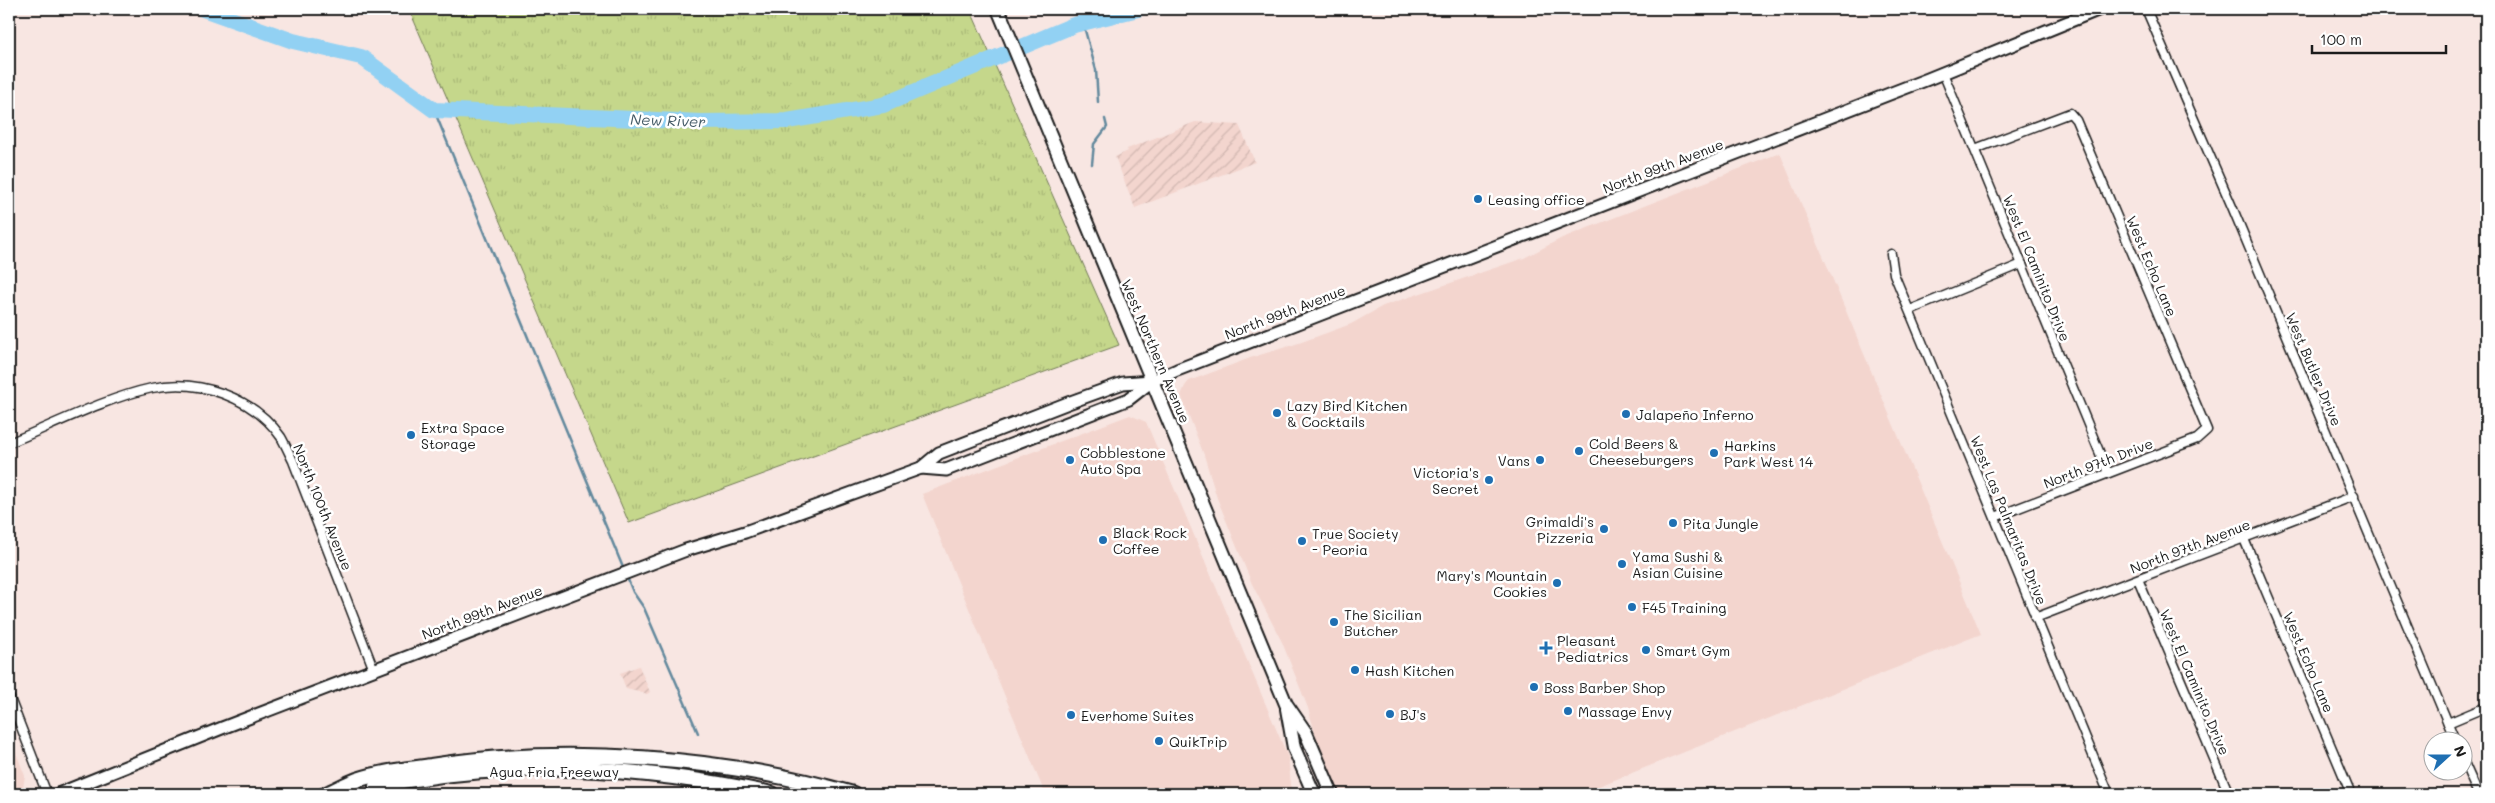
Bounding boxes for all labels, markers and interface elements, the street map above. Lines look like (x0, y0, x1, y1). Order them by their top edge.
scale bar (2312, 22, 2446, 54)
text: 100 m (2320, 29, 2362, 49)
water label: New River (630, 109, 707, 131)
street label: North 99th Avenue (1600, 134, 1726, 198)
place label: Leasing office (1488, 190, 1585, 209)
street label: West El Caminito Drive (1999, 192, 2075, 344)
marker: Leasing office (1472, 193, 1484, 205)
street label: West Echo Lane (2122, 213, 2182, 319)
street label: West Northern Avenue (1117, 276, 1195, 426)
street label: North 99th Avenue (1222, 280, 1348, 344)
street label: West Butler Drive (2281, 309, 2347, 429)
place label: Lazy Bird Kitchen & Cocktails (1287, 396, 1408, 431)
place label: Jalapeño Inferno (1636, 405, 1754, 424)
marker: Lazy Bird Kitchen & Cocktails (1271, 407, 1283, 419)
marker: Jalapeño Inferno (1620, 408, 1632, 420)
place label: Extra Space Storage (421, 418, 505, 453)
marker: Extra Space Storage (405, 429, 417, 441)
street label: West Las Palmaritas Drive (1966, 433, 2052, 607)
street label: North 97th Drive (2041, 433, 2155, 493)
place label: Cold Beers & Cheeseburgers (1589, 434, 1694, 469)
place label: Harkins Park West 14 (1724, 436, 1814, 471)
street label: North 100th Avenue (289, 441, 357, 573)
place label: Cobblestone Auto Spa (1080, 443, 1166, 478)
marker: Cold Beers & Cheeseburgers (1573, 445, 1585, 457)
marker: Harkins Park West 14 (1708, 447, 1720, 459)
place label: Vans (1498, 451, 1530, 470)
marker: Cobblestone Auto Spa (1064, 454, 1076, 466)
marker: Vans (1534, 454, 1546, 466)
place label: Victoria's Secret (1413, 463, 1479, 498)
marker: Victoria's Secret (1483, 474, 1495, 486)
place label: Grimaldi's Pizzeria (1526, 512, 1594, 547)
place label: Pita Jungle (1683, 514, 1759, 533)
street label: North 97th Avenue (2127, 514, 2253, 578)
marker: Pita Jungle (1667, 517, 1679, 529)
place label: Black Rock Coffee (1113, 523, 1187, 558)
marker: Grimaldi's Pizzeria (1598, 523, 1610, 535)
place label: True Society - Peoria (1312, 524, 1398, 559)
marker: Black Rock Coffee (1097, 534, 1109, 546)
marker: True Society - Peoria (1296, 535, 1308, 547)
place label: Yama Sushi & Asian Cuisine (1632, 547, 1723, 582)
marker: Yama Sushi & Asian Cuisine (1616, 558, 1628, 570)
place label: Mary's Mountain Cookies (1437, 566, 1547, 601)
marker: Mary's Mountain Cookies (1551, 577, 1563, 589)
street label: North 99th Avenue (419, 580, 545, 644)
place label: F45 Training (1642, 598, 1726, 617)
marker: F45 Training (1626, 601, 1638, 613)
place label: The Sicilian Butcher (1344, 605, 1422, 640)
street label: West El Caminito Drive (2156, 606, 2234, 758)
street label: West Echo Lane (2279, 609, 2339, 715)
marker: The Sicilian Butcher (1328, 616, 1340, 628)
place label: Pleasant Pediatrics (1557, 631, 1629, 666)
marker: Pleasant Pediatrics (1539, 641, 1553, 655)
place label: Smart Gym (1656, 641, 1730, 660)
marker: Smart Gym (1640, 644, 1652, 656)
place label: Hash Kitchen (1365, 661, 1454, 680)
marker: Hash Kitchen (1349, 664, 1361, 676)
place label: Boss Barber Shop (1544, 678, 1665, 697)
marker: Boss Barber Shop (1528, 681, 1540, 693)
place label: Massage Envy (1578, 702, 1672, 721)
place label: BJ's (1400, 705, 1426, 724)
marker: Massage Envy (1562, 705, 1574, 717)
place label: Everhome Suites (1081, 706, 1194, 725)
marker: BJ's (1384, 708, 1396, 720)
marker: Everhome Suites (1065, 709, 1077, 721)
north arrow (2422, 730, 2472, 780)
place label: QuikTrip (1169, 732, 1227, 751)
marker: QuikTrip (1153, 735, 1165, 747)
text: N (2450, 743, 2471, 760)
street label: Agua Fria Freeway (489, 762, 619, 781)

